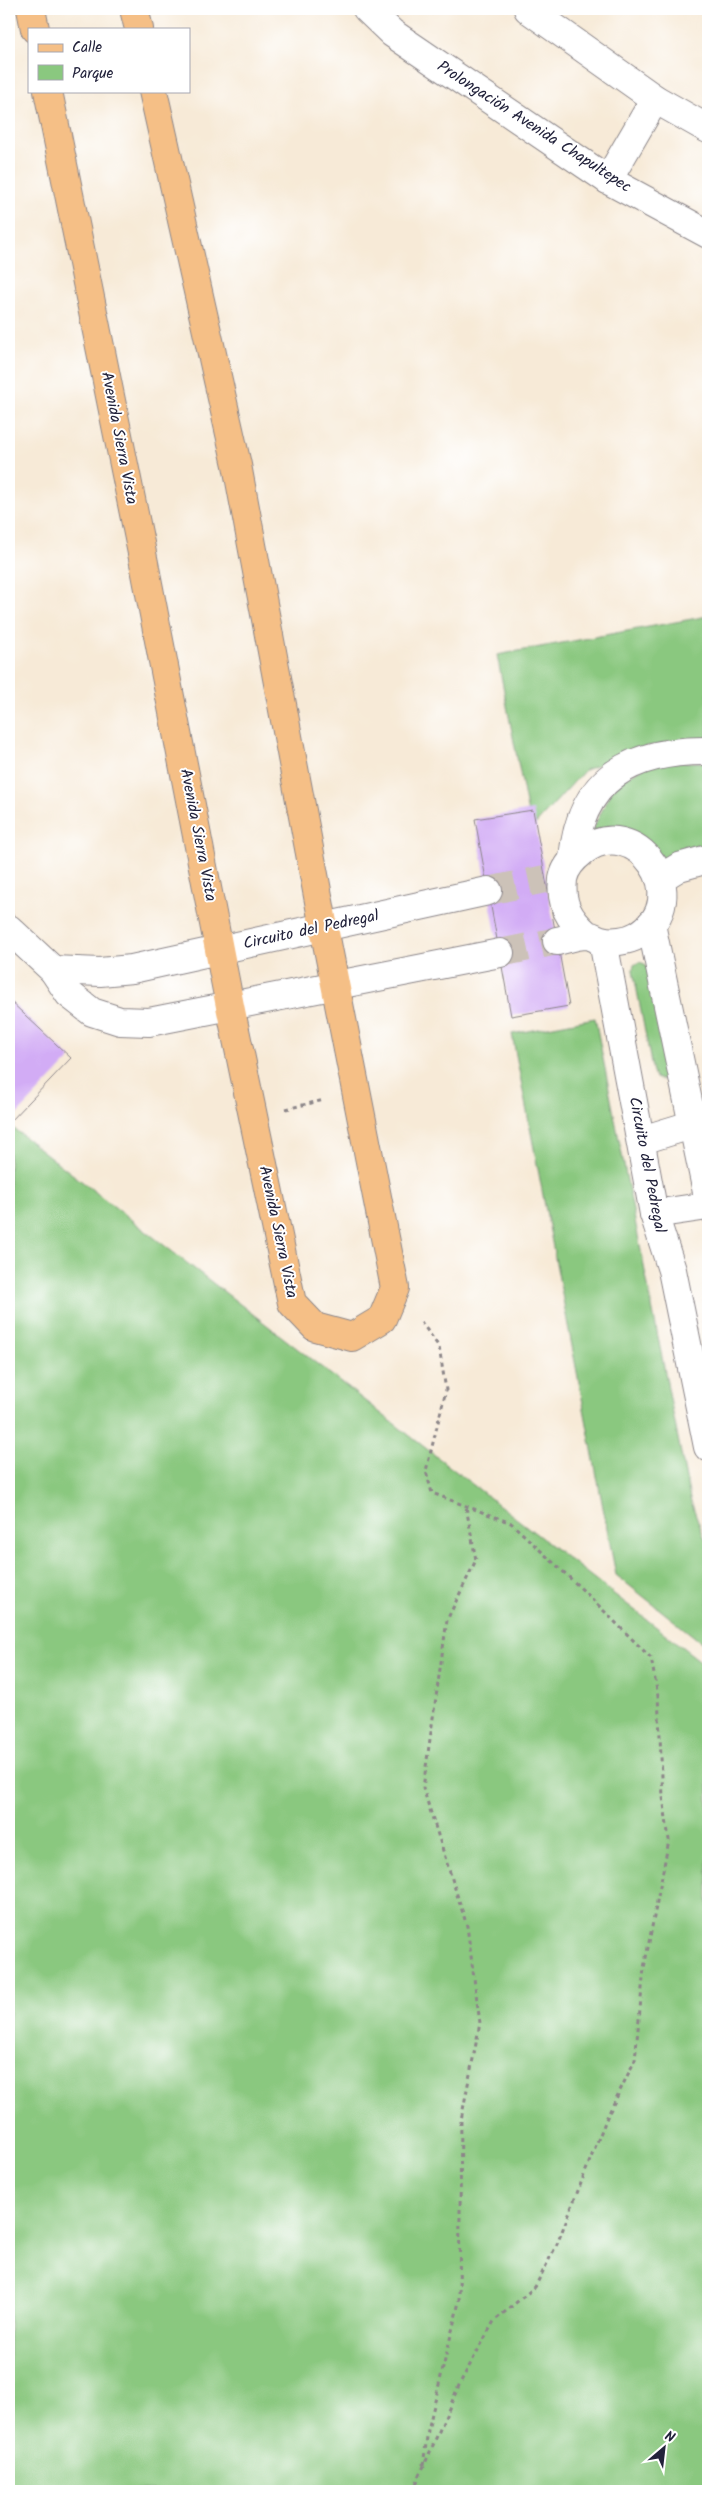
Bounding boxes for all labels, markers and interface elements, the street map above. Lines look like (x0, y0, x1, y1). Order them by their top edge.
legend (28, 28, 190, 92)
text: Calle (72, 36, 102, 60)
street label: Prolongación Avenida Chapultepec (432, 55, 636, 199)
text: Parque (72, 62, 113, 86)
street label: Avenida Sierra Vista (94, 369, 144, 507)
street label: Avenida Sierra Vista (173, 766, 223, 904)
street label: Circuito del Pedregal (241, 903, 381, 957)
street label: Circuito del Pedregal (622, 1095, 672, 1235)
street label: Avenida Sierra Vista (252, 1163, 304, 1301)
north arrow (640, 2422, 690, 2472)
text: N (661, 2426, 679, 2449)

